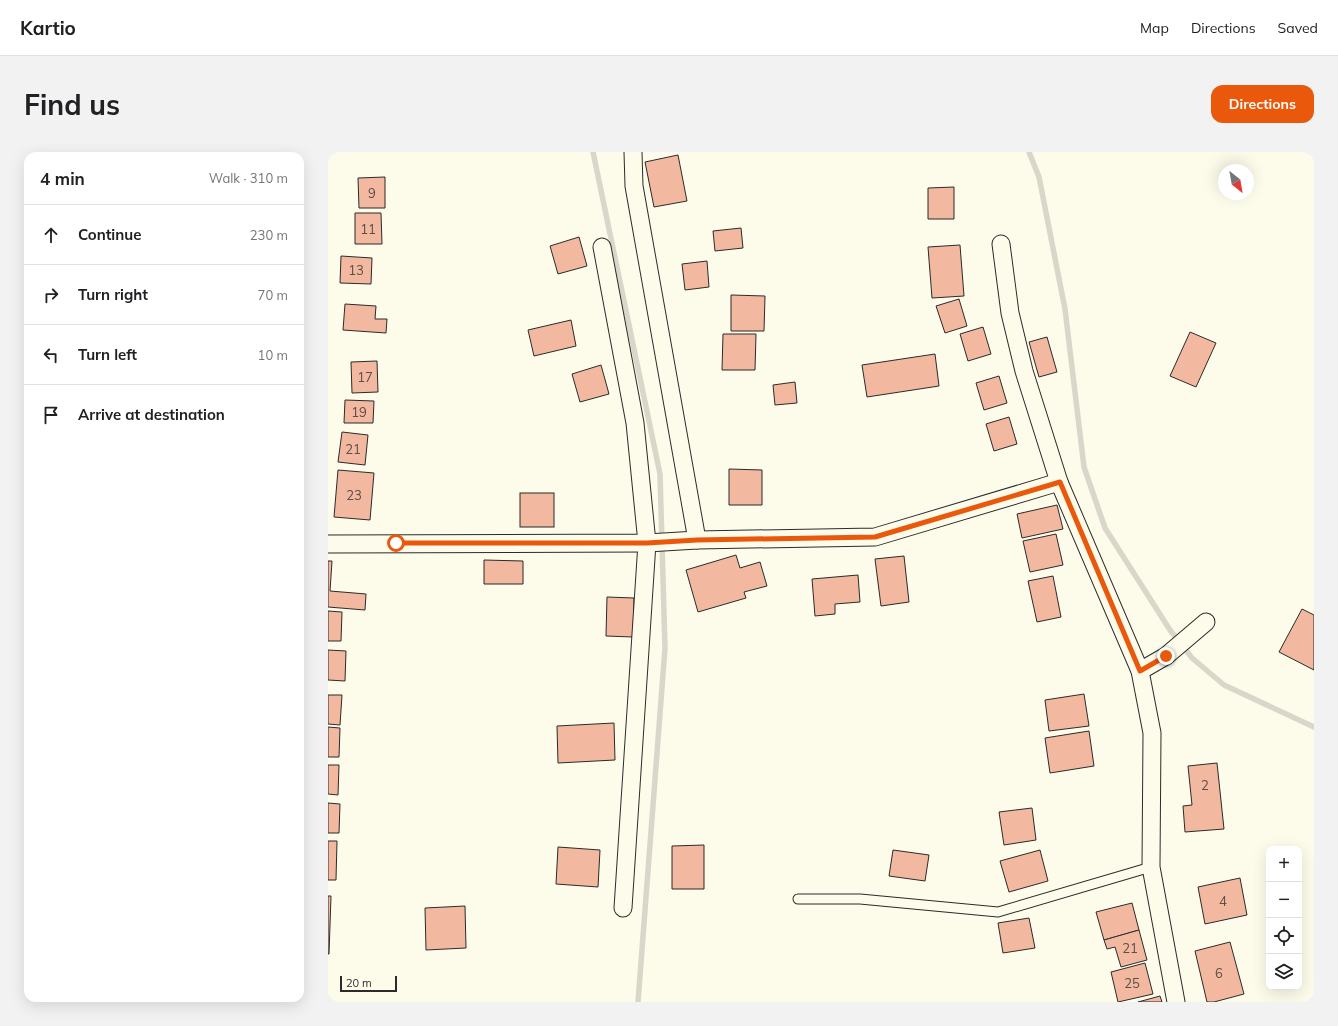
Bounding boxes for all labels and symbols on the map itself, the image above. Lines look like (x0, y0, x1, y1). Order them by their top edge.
north arrow (1218, 164, 1254, 200)
house number: 9 (368, 185, 376, 201)
house number: 11 (360, 221, 376, 237)
house number: 13 (348, 262, 364, 278)
house number: 17 (357, 369, 373, 385)
house number: 19 (351, 404, 367, 420)
house number: 21 (345, 441, 361, 457)
house number: 23 (346, 487, 362, 503)
route start (387, 534, 405, 552)
route end (1157, 647, 1175, 665)
house number: 2 (1201, 777, 1209, 793)
house number: 4 (1219, 893, 1227, 909)
house number: 21 (1122, 940, 1138, 956)
house number: 6 (1215, 965, 1223, 981)
scale bar (340, 974, 397, 993)
house number: 25 (1124, 975, 1140, 991)

